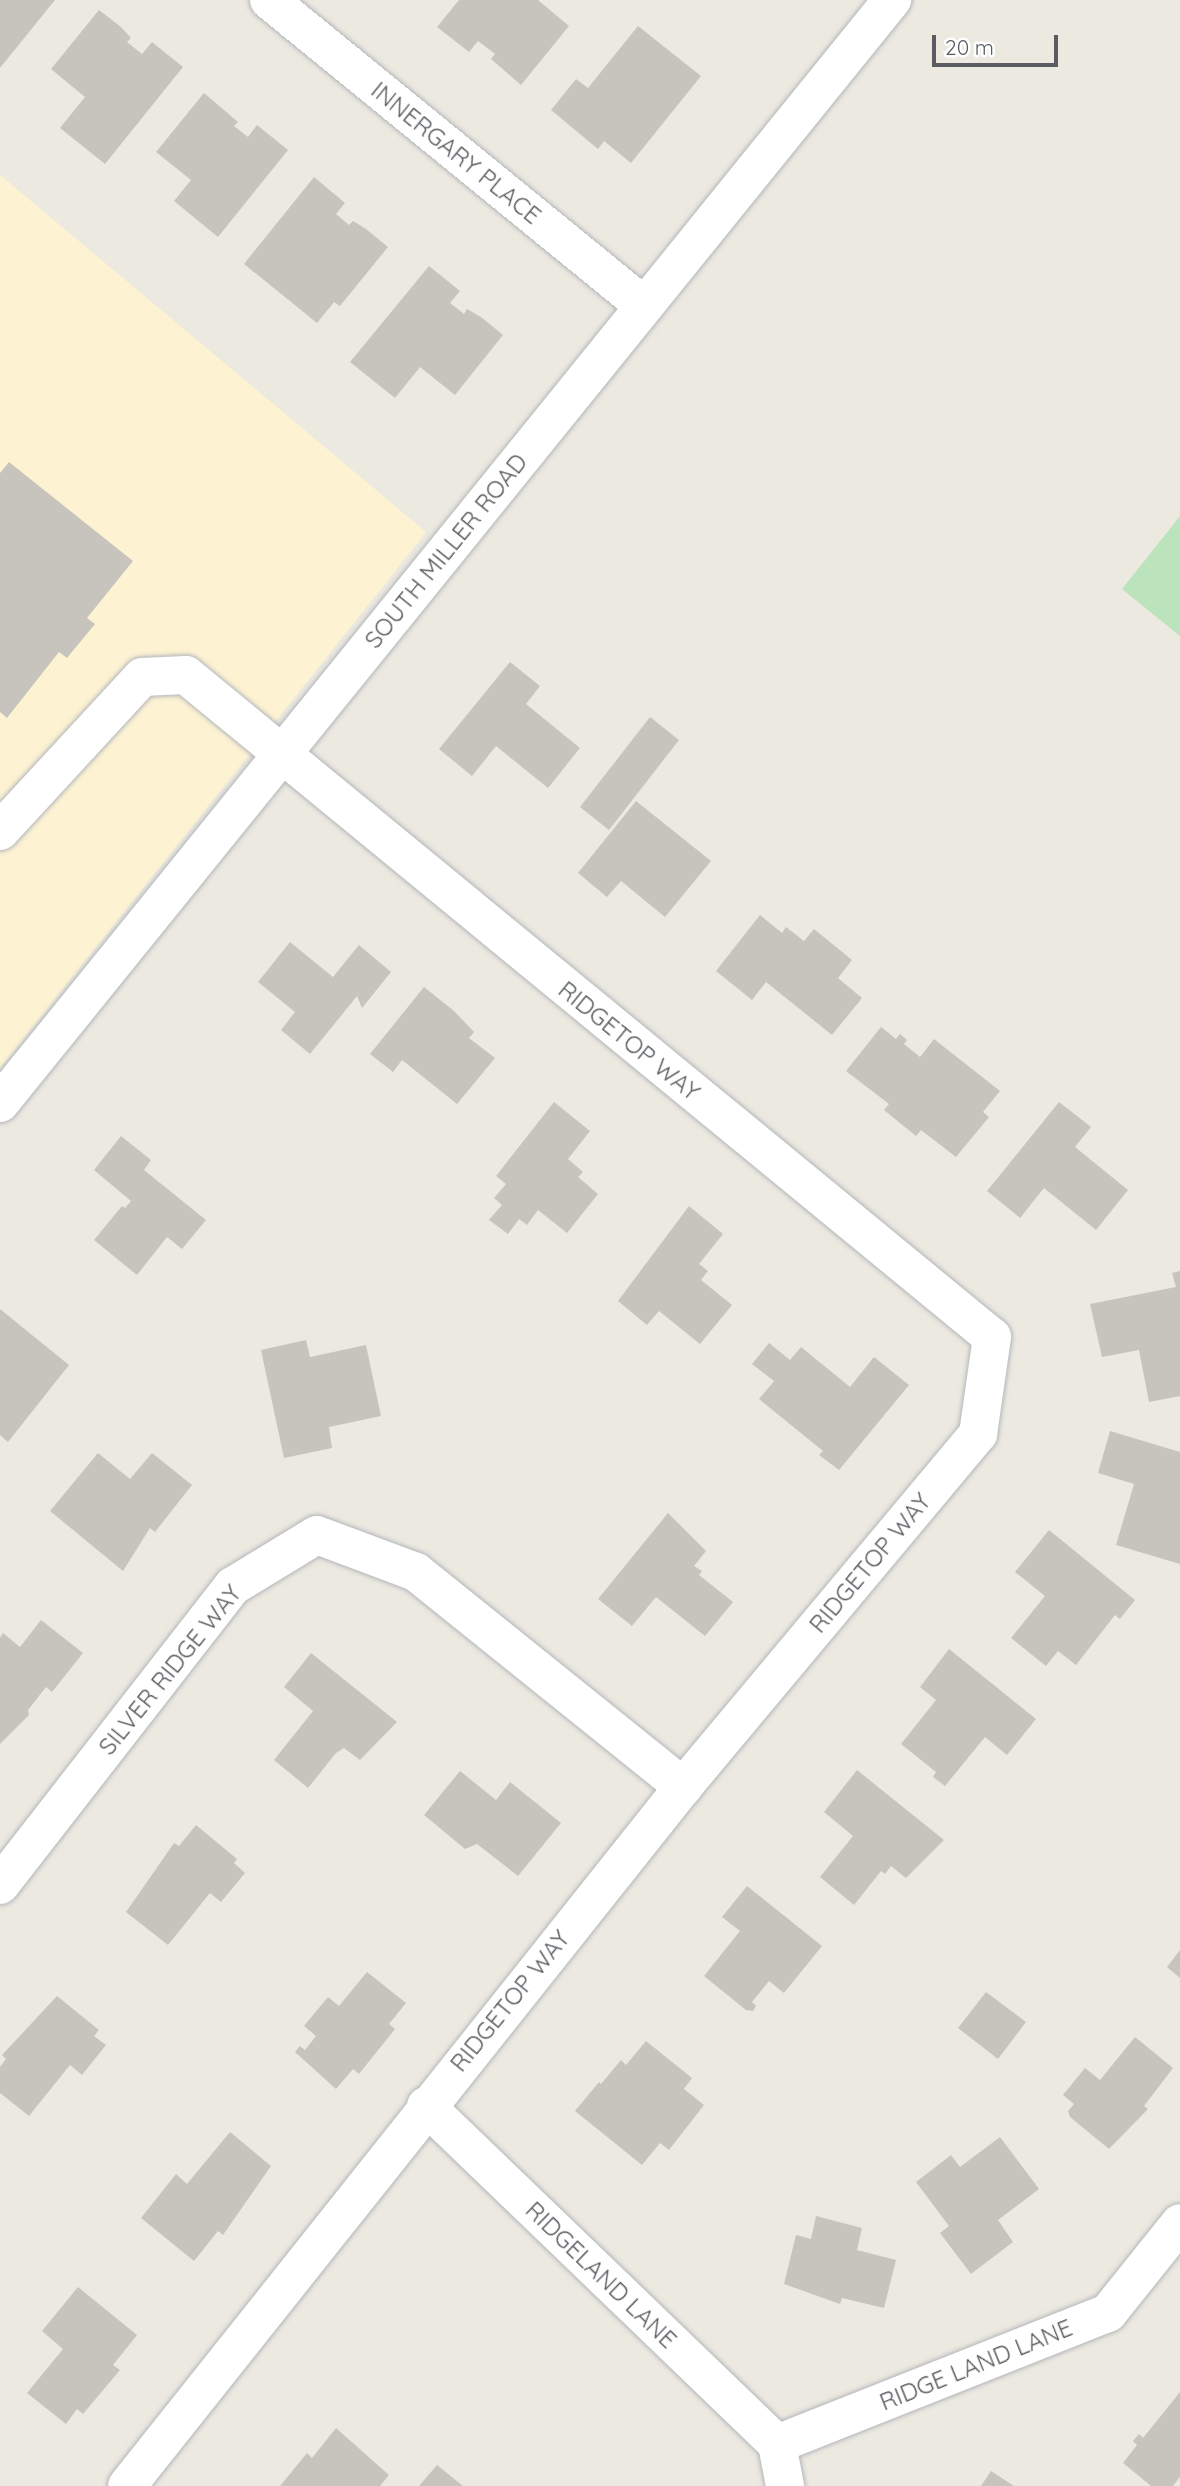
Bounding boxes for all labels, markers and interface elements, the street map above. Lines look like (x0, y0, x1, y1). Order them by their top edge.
scale bar (935, 21, 1061, 65)
text: 20 m (945, 34, 994, 60)
street label: INNERGARY PLACE (365, 76, 547, 230)
street label: SOUTH MILLER ROAD (359, 448, 533, 654)
street label: RIDGETOP WAY (553, 975, 705, 1107)
street label: RIDGETOP WAY (803, 1487, 937, 1639)
street label: SILVER RIDGE WAY (93, 1579, 247, 1761)
street label: RIDGETOP WAY (444, 1925, 576, 2077)
street label: RIDGELAND LANE (520, 2196, 682, 2354)
street label: RIDGE LAND LANE (875, 2313, 1077, 2417)

